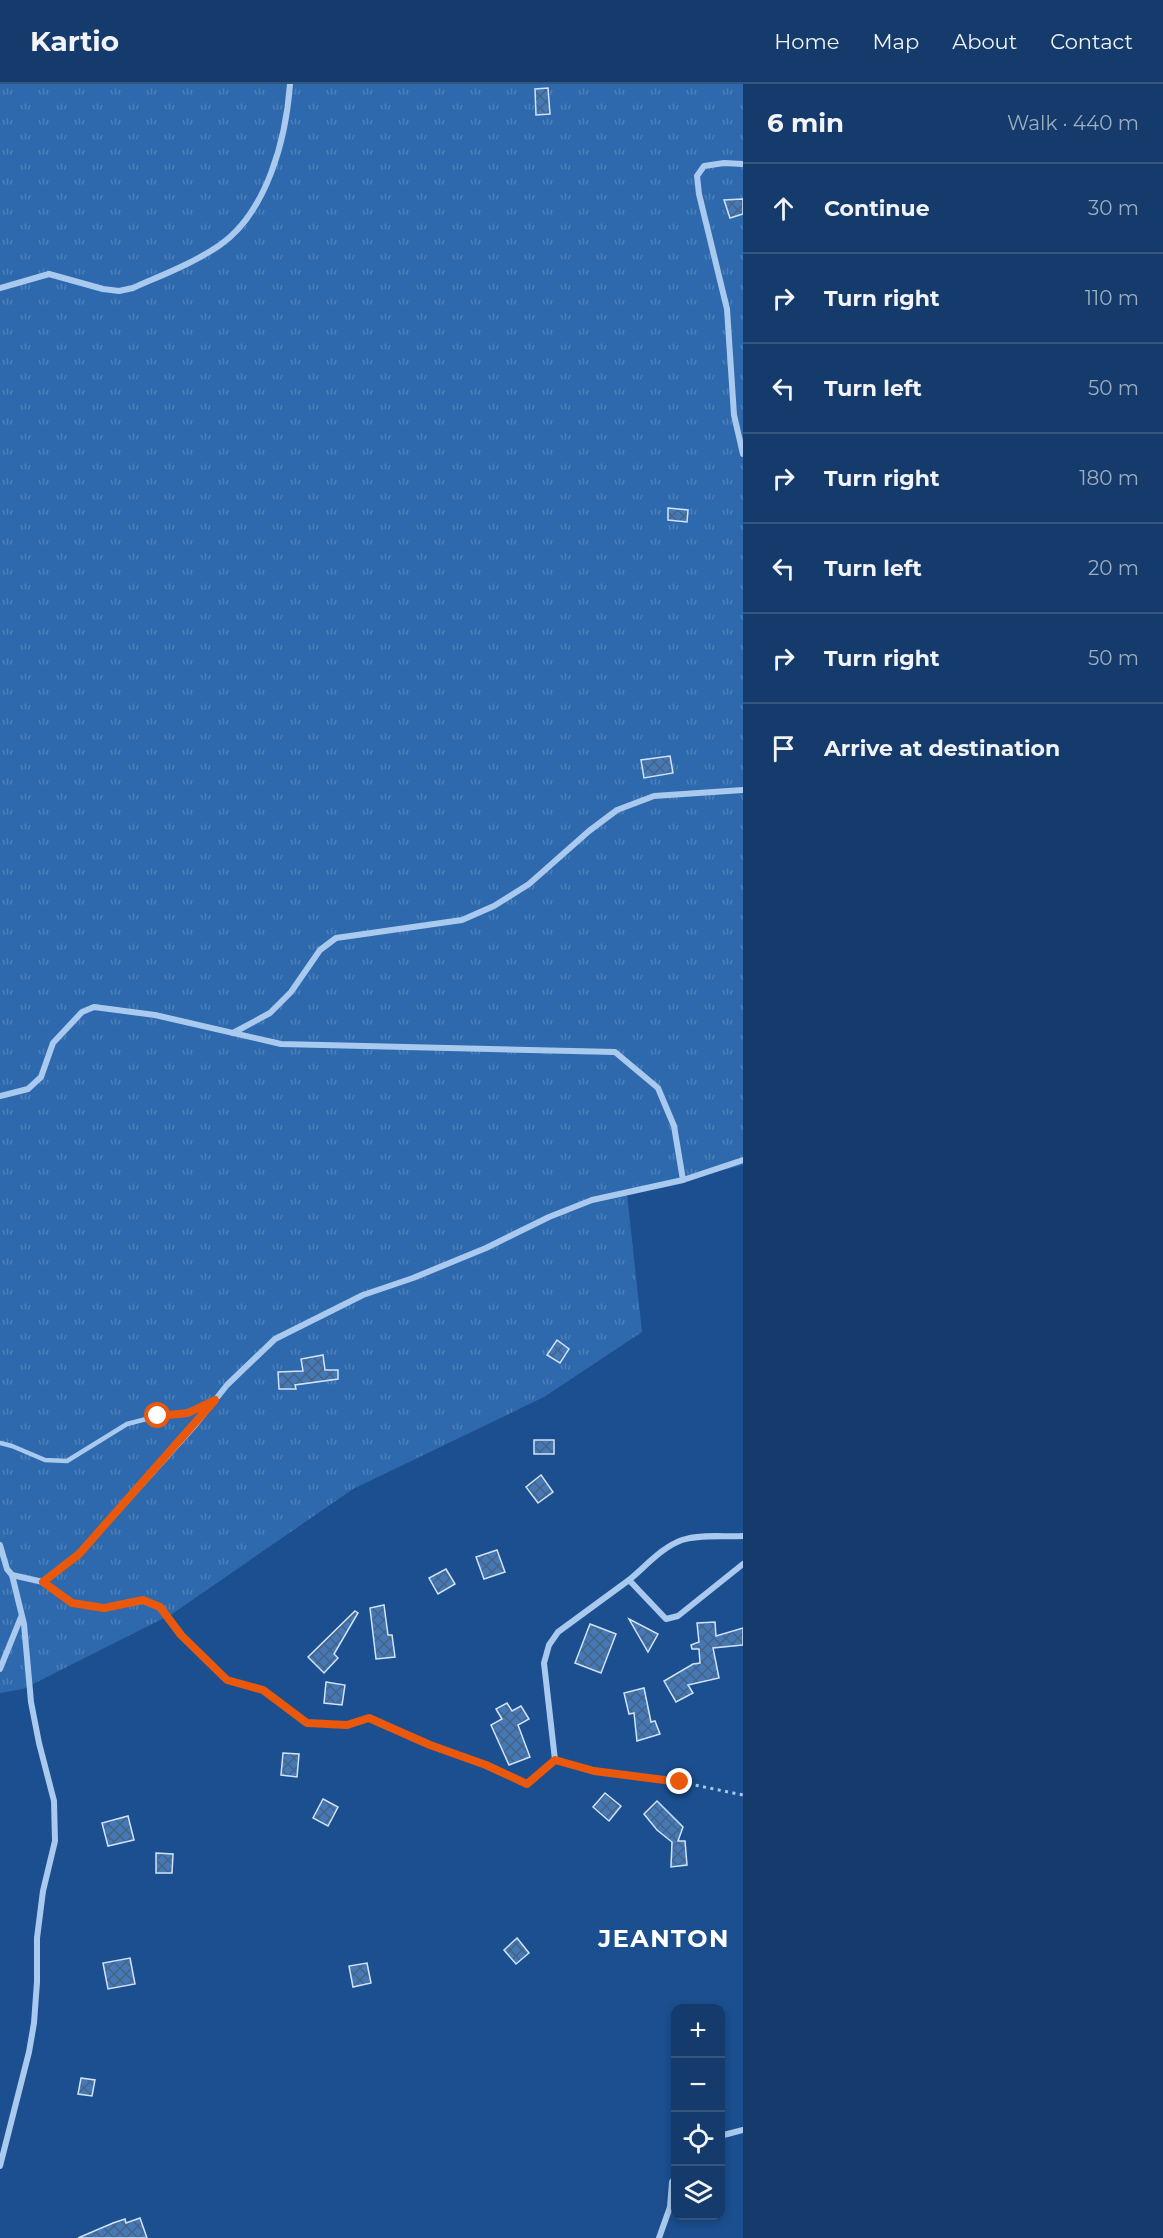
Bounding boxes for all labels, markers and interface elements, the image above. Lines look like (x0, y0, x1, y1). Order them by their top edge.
text: Kartio (30, 24, 119, 58)
text: Home (774, 29, 839, 54)
text: Map (872, 29, 919, 54)
text: About (952, 29, 1017, 54)
text: Contact (1050, 29, 1133, 54)
text: 6 min (767, 107, 844, 139)
text: Walk · 440 m (1007, 111, 1139, 135)
icon: ahead (767, 192, 800, 225)
text: Continue (824, 195, 930, 222)
text: 30 m (1088, 196, 1139, 220)
icon: right (767, 282, 800, 315)
text: Turn right (824, 285, 939, 312)
text: 110 m (1085, 286, 1139, 310)
icon: left (767, 372, 800, 405)
text: Turn left (824, 375, 922, 402)
text: 50 m (1088, 376, 1139, 400)
icon: right (767, 462, 800, 495)
text: Turn right (824, 465, 939, 492)
text: 180 m (1079, 466, 1139, 490)
icon: left (767, 552, 800, 585)
text: Turn left (824, 555, 922, 582)
text: 20 m (1088, 556, 1139, 580)
icon: right (767, 642, 800, 675)
text: Turn right (824, 645, 939, 672)
text: 50 m (1088, 646, 1139, 670)
icon: arrive (767, 732, 800, 765)
text: Arrive at destination (824, 735, 1060, 762)
route start (144, 1402, 170, 1428)
route end (666, 1768, 692, 1794)
district label: JEANTON (597, 1924, 730, 1953)
map controls (671, 2004, 725, 2220)
button: + (671, 2004, 725, 2058)
button: − (671, 2058, 725, 2112)
button: locate (671, 2112, 725, 2166)
button: layers (671, 2166, 725, 2220)

